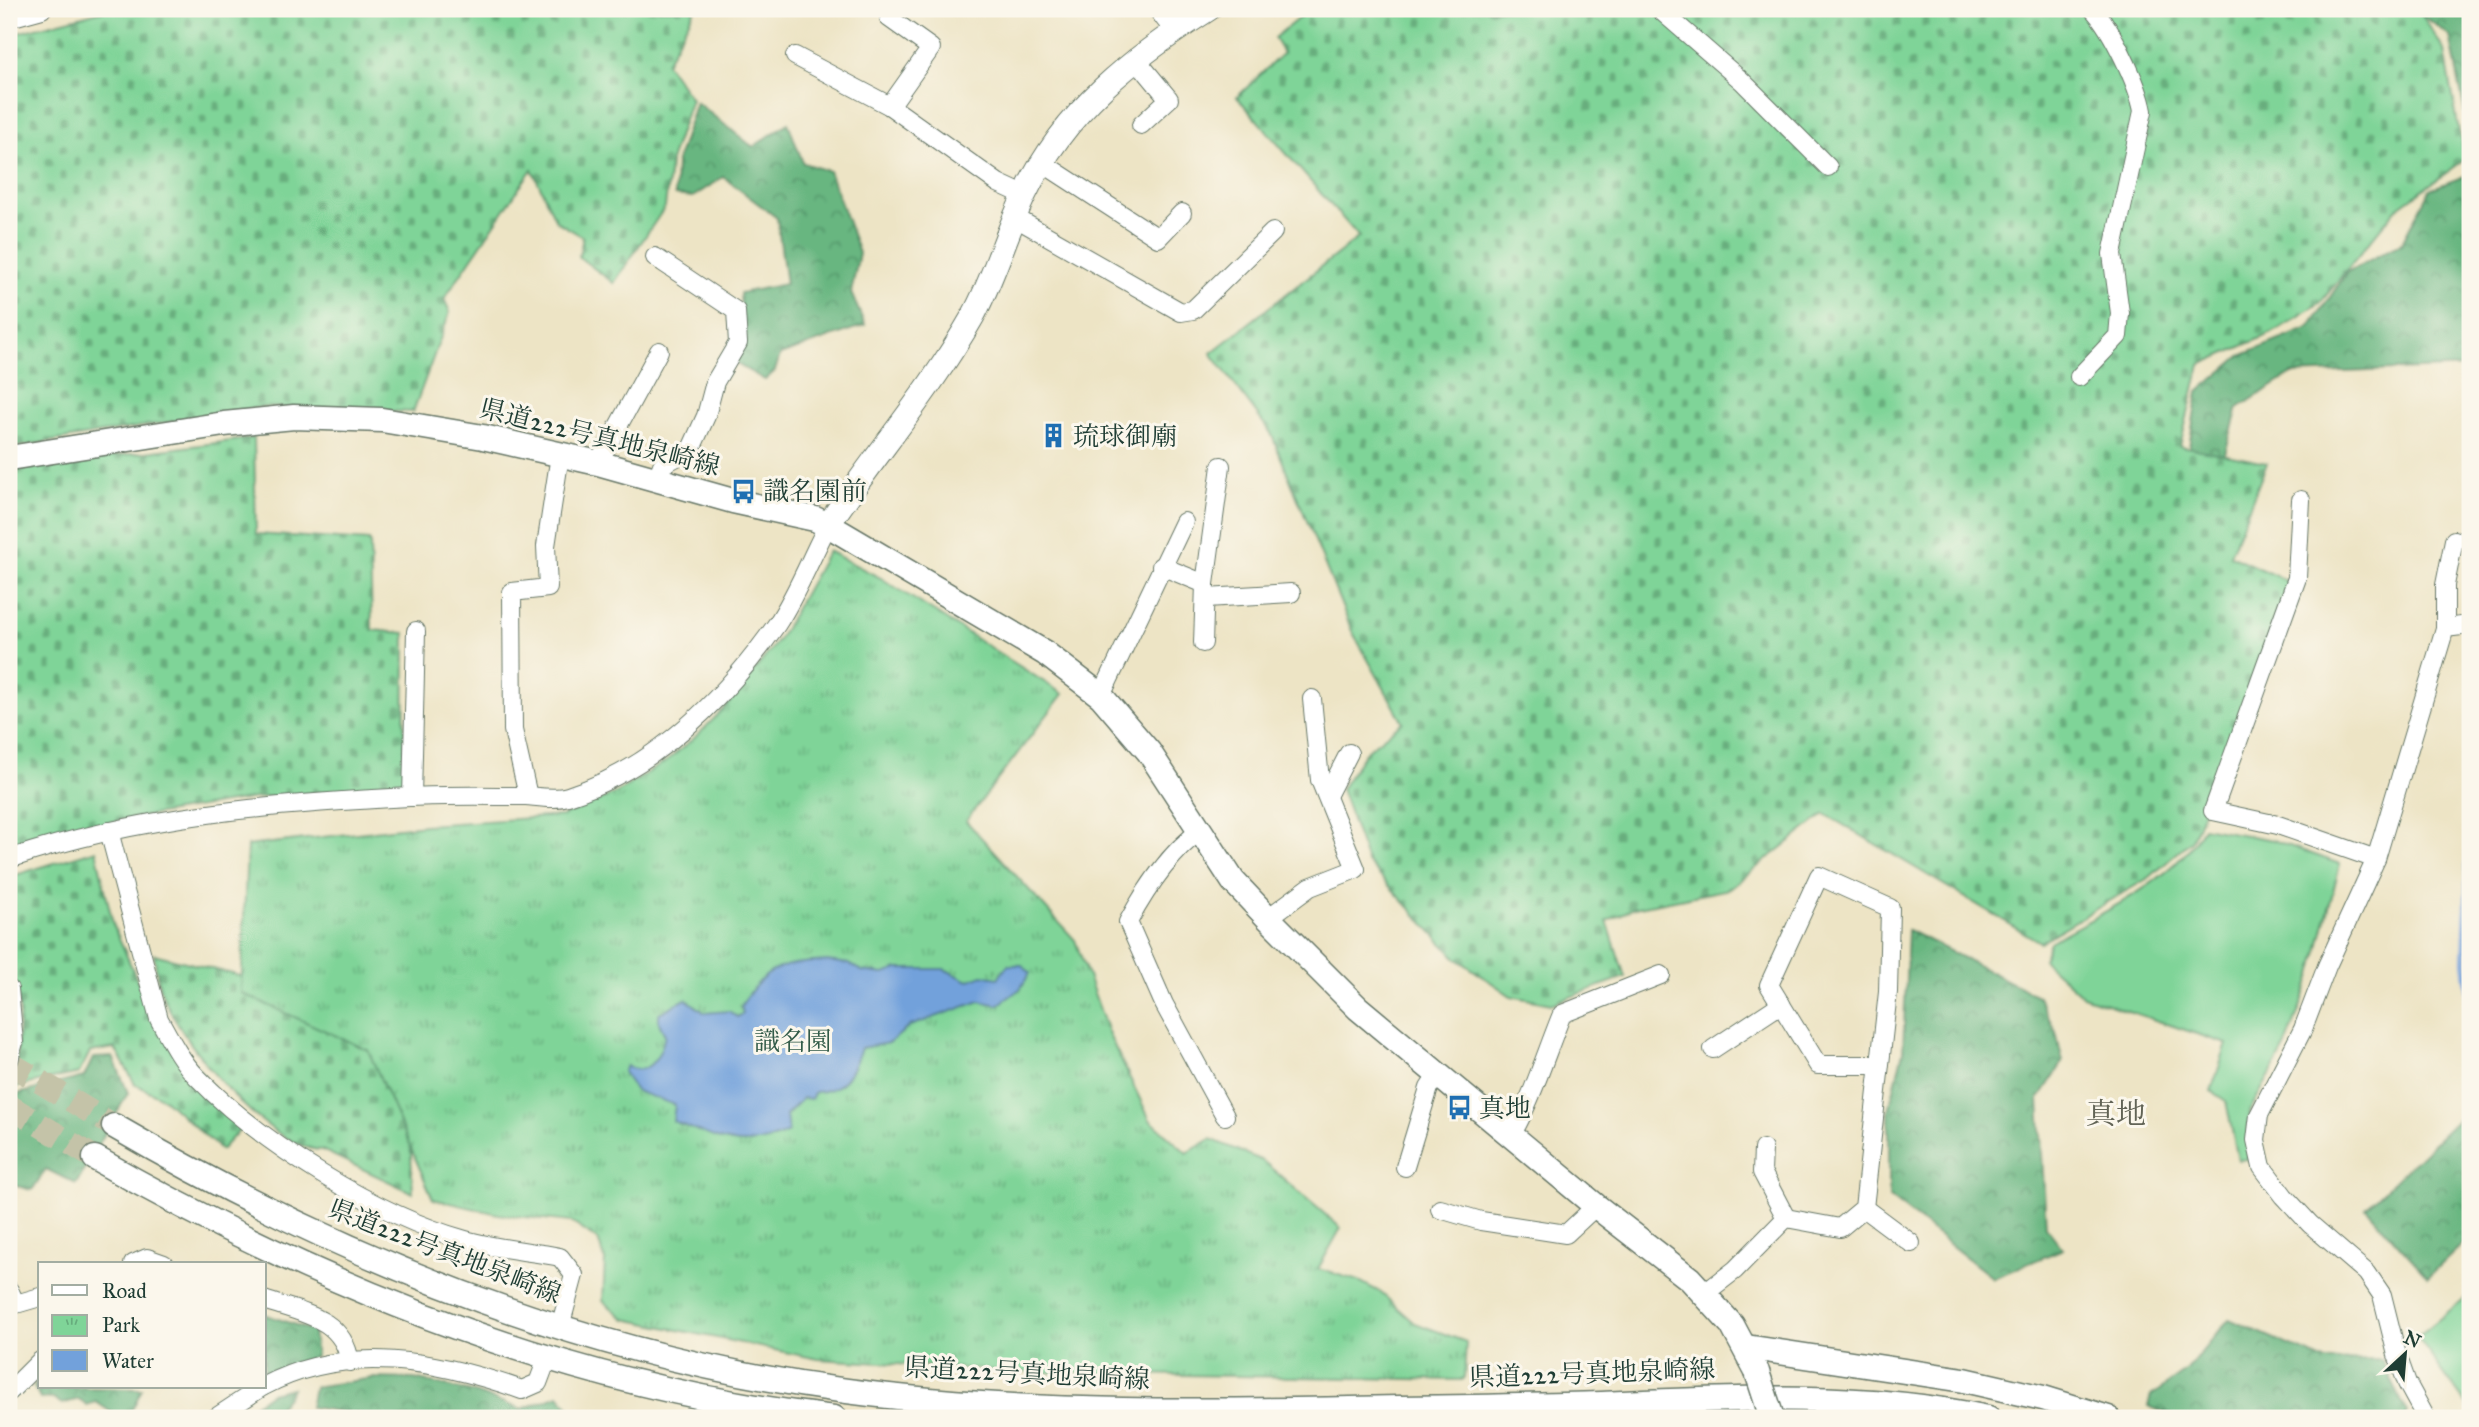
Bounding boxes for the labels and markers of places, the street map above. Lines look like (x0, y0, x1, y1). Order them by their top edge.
place label: 琉球御廟 (1073, 420, 1177, 452)
building icon: 琉球御廟 (1039, 422, 1067, 450)
place label: 識名園前 (763, 475, 867, 507)
bus stop icon: 識名園前 (729, 477, 757, 505)
place label: 真地 (1479, 1092, 1531, 1124)
bus stop icon: 真地 (1445, 1094, 1473, 1122)

